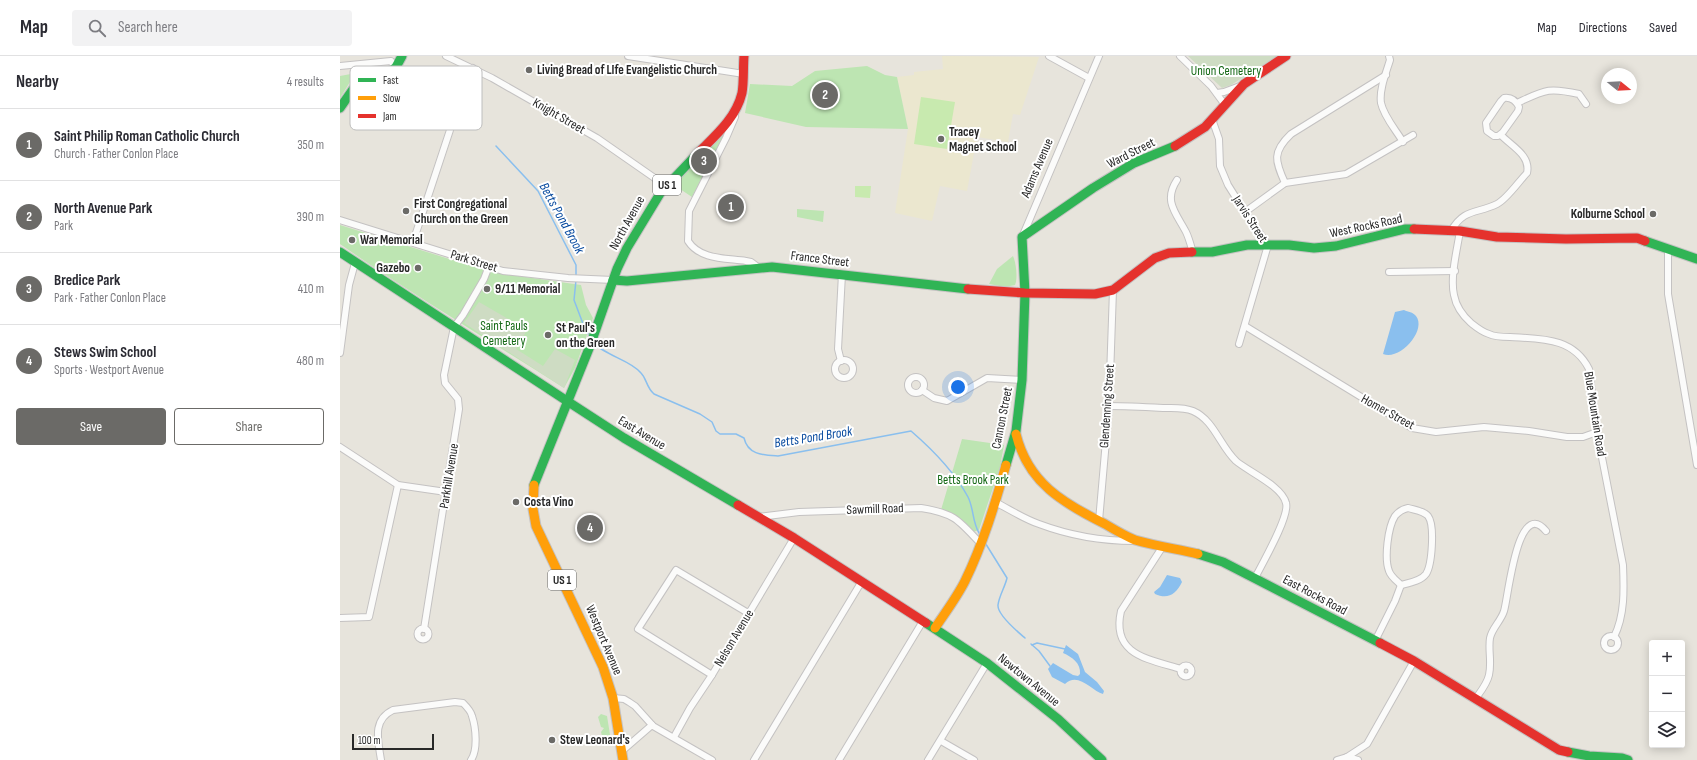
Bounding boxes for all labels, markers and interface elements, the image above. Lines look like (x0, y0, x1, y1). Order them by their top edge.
search box (72, 10, 352, 46)
text: Map (20, 16, 48, 39)
icon: search (86, 17, 108, 39)
text: Search here (118, 18, 178, 37)
text: Map (1537, 19, 1557, 36)
text: Directions (1579, 19, 1627, 36)
text: Saved (1649, 19, 1677, 36)
place label: Living Bread of LIfe Evangelistic Church (537, 62, 717, 78)
park label: Union Cemetery (1191, 63, 1261, 79)
marker: Living Bread of LIfe Evangelistic Church (524, 65, 534, 75)
legend (350, 66, 482, 130)
north arrow (1601, 68, 1637, 104)
text: Nearby (16, 72, 59, 92)
text: 4 results (287, 74, 324, 90)
text: Fast (383, 74, 399, 87)
pin: 2 (812, 80, 838, 110)
text: Slow (383, 92, 400, 105)
street label: Knight Street (530, 95, 588, 137)
text: Jam (382, 110, 397, 123)
place label: Tracey Magnet School (949, 124, 1017, 155)
text: Saint Philip Roman Catholic Church (54, 127, 240, 146)
marker: Tracey Magnet School (936, 134, 946, 144)
street label: Ward Street (1104, 134, 1158, 172)
street label: Adams Avenue (1017, 136, 1057, 201)
text: 1 (26, 137, 32, 153)
text: 350 m (297, 137, 324, 153)
text: Church · Father Conlon Place (54, 146, 178, 162)
pin: 3 (691, 146, 717, 176)
road number: US 1 (653, 175, 681, 195)
water label: Betts Pond Brook (536, 179, 589, 257)
pin: 1 (718, 192, 744, 222)
street label: Jarvis Street (1228, 192, 1271, 246)
street label: North Avenue (606, 193, 648, 253)
place label: First Congregational Church on the Green (414, 196, 508, 227)
text: North Avenue Park (54, 199, 152, 218)
marker: First Congregational Church on the Green (401, 206, 411, 216)
place label: Kolburne School (1571, 206, 1645, 222)
text: 2 (26, 209, 32, 225)
text: 390 m (297, 209, 324, 225)
marker: Kolburne School (1648, 209, 1658, 219)
street label: West Rocks Road (1328, 211, 1404, 241)
text: Park (54, 218, 73, 234)
place label: War Memorial (360, 232, 423, 248)
marker: War Memorial (347, 235, 357, 245)
street label: Park Street (448, 246, 500, 276)
street label: France Street (790, 247, 850, 271)
place label: Gazebo (376, 260, 410, 276)
marker: Gazebo (413, 263, 423, 273)
text: Bredice Park (54, 271, 120, 290)
text: 3 (26, 281, 32, 297)
text: 410 m (298, 281, 324, 297)
place label: 9/11 Memorial (495, 281, 561, 297)
marker: 9/11 Memorial (482, 284, 492, 294)
text: Park · Father Conlon Place (54, 290, 166, 306)
park label: Saint Pauls Cemetery (480, 318, 528, 349)
place label: St Paul's on the Green (556, 320, 615, 351)
marker: St Paul's on the Green (543, 330, 553, 340)
text: Stews Swim School (54, 343, 156, 362)
text: 4 (26, 353, 32, 369)
text: 480 m (297, 353, 324, 369)
text: Sports · Westport Avenue (54, 362, 164, 378)
street label: Glendenning Street (1096, 363, 1118, 449)
street label: Blue Mountain Road (1580, 370, 1610, 458)
your location (948, 377, 968, 397)
street label: Cannon Street (988, 386, 1016, 450)
street label: Homer Street (1358, 391, 1418, 433)
button: Save (16, 408, 166, 445)
button: Share (174, 408, 324, 445)
street label: East Avenue (615, 413, 669, 453)
water label: Betts Pond Brook (773, 422, 854, 452)
street label: Parkhill Avenue (436, 442, 462, 510)
park label: Betts Brook Park (937, 472, 1009, 488)
place label: Costa Vino (524, 494, 574, 510)
marker: Costa Vino (511, 497, 521, 507)
street label: Sawmill Road (846, 500, 904, 518)
pin: 4 (577, 513, 603, 543)
road number: US 1 (548, 570, 576, 590)
street label: East Rocks Road (1280, 571, 1350, 619)
street label: Westport Avenue (582, 603, 626, 677)
street label: Nelson Avenue (711, 607, 757, 669)
map controls (1649, 640, 1685, 748)
button: + (1649, 640, 1685, 676)
street label: Newtown Avenue (995, 650, 1063, 710)
button: − (1649, 676, 1685, 712)
button: layers (1649, 712, 1685, 748)
scale bar (352, 732, 434, 751)
place label: Stew Leonard's (560, 732, 630, 748)
text: 100 m (358, 734, 380, 747)
marker: Stew Leonard's (547, 735, 557, 745)

